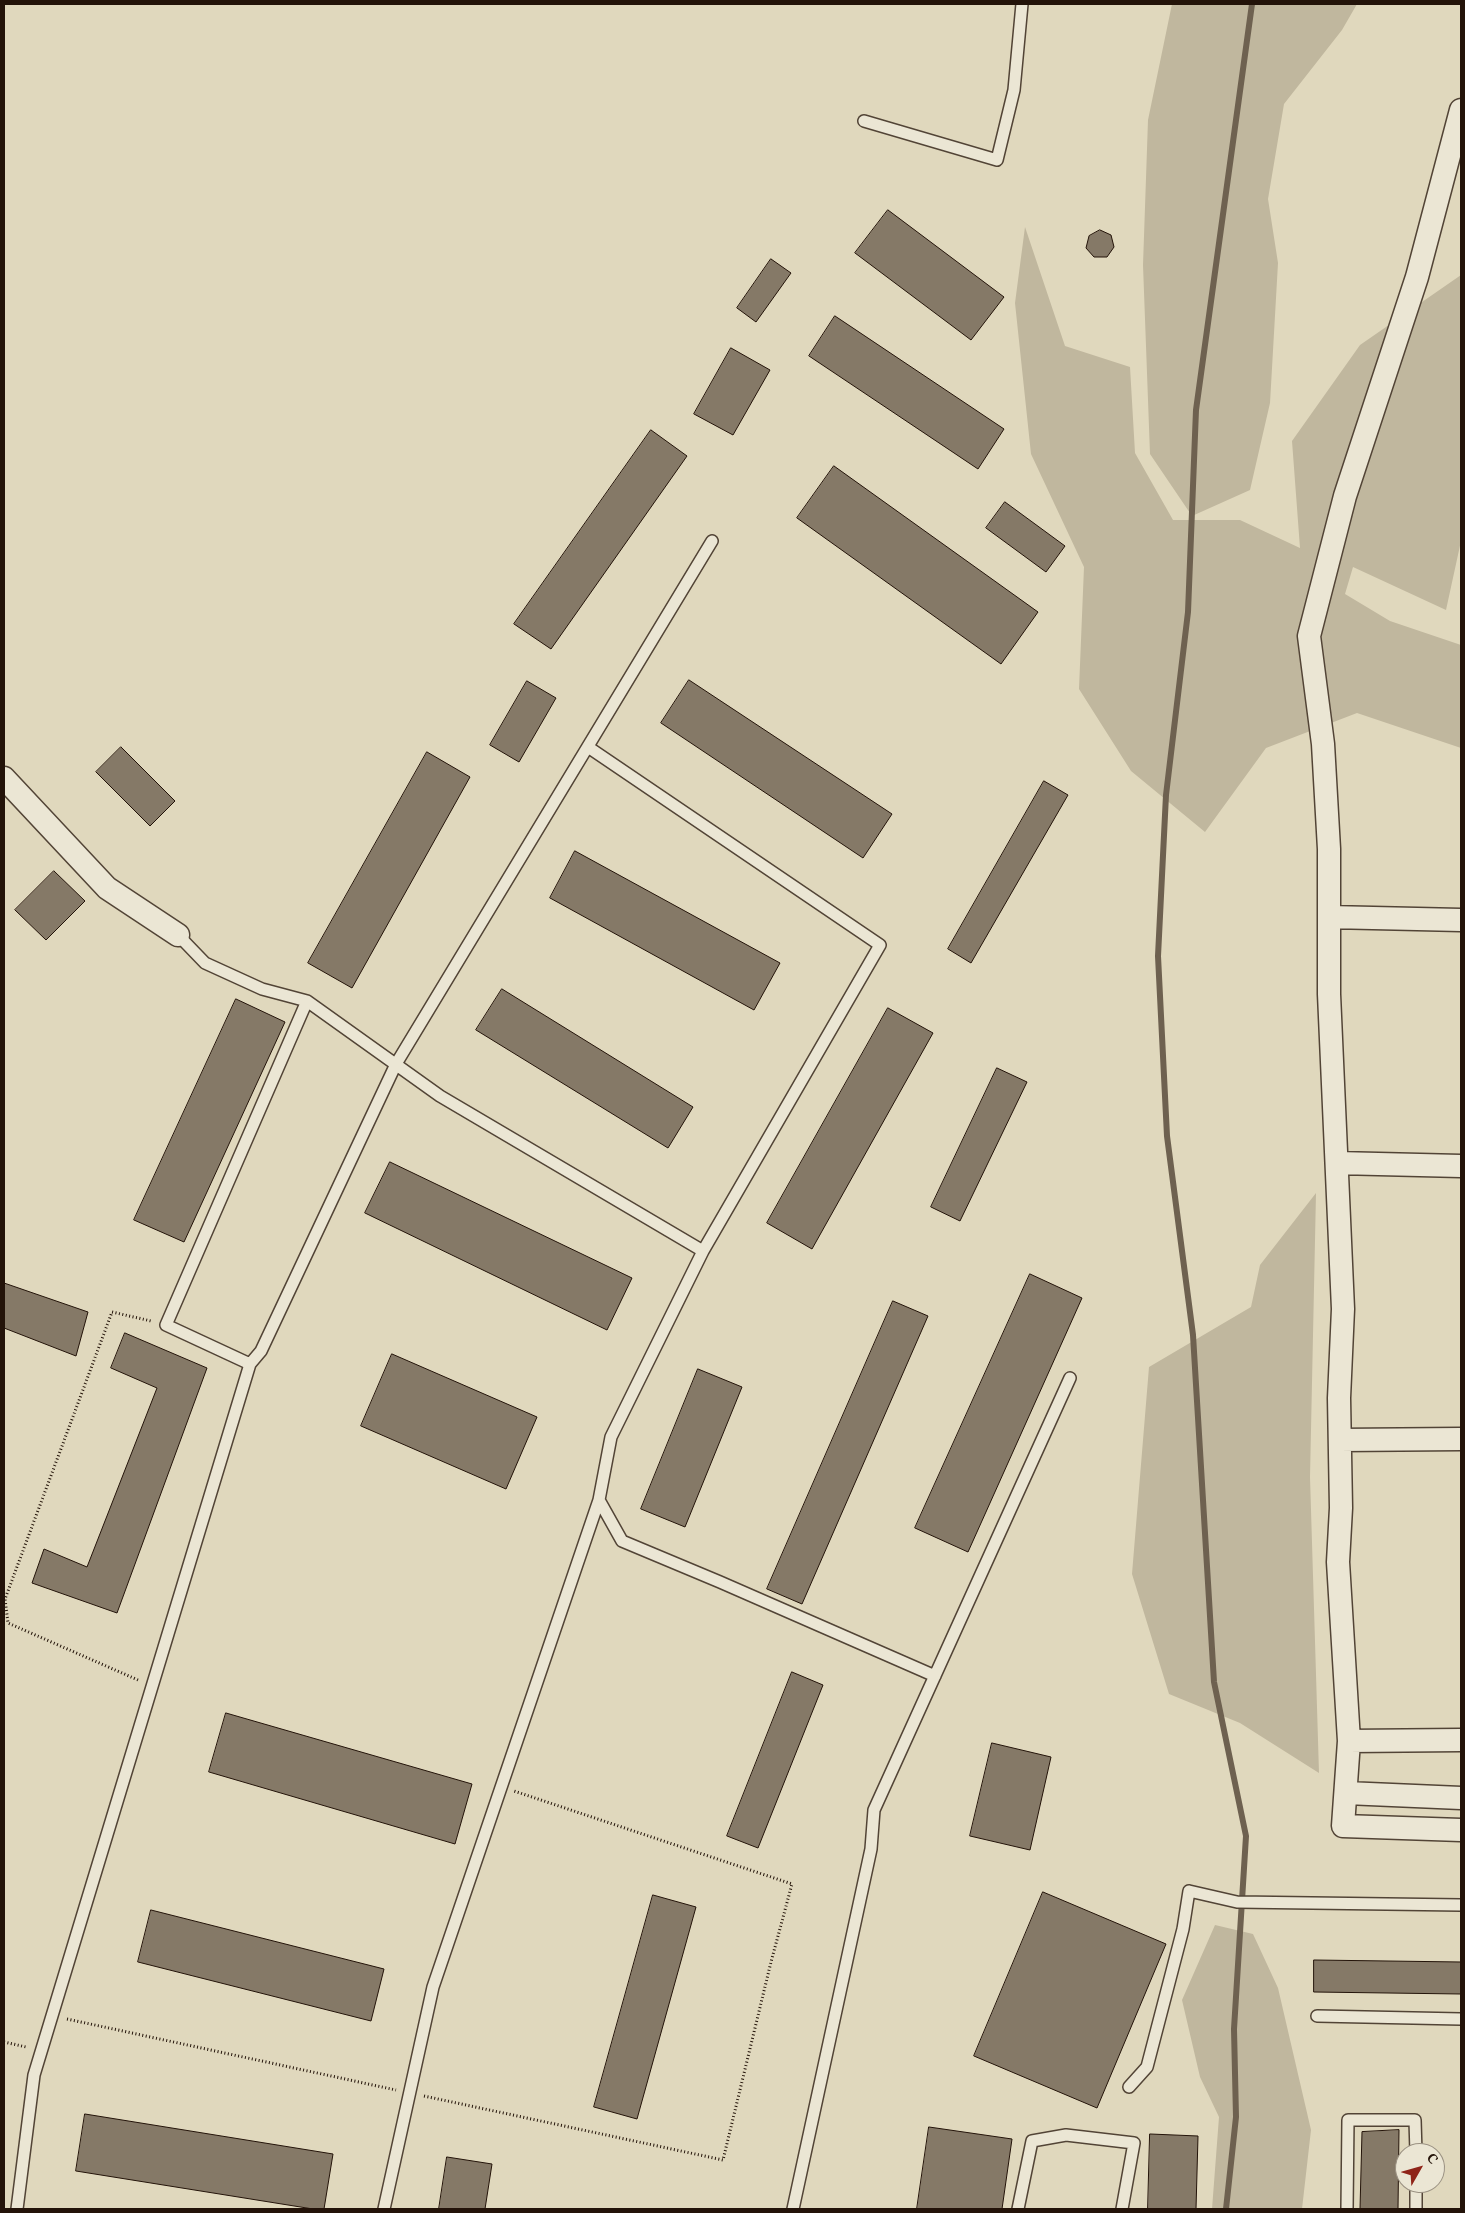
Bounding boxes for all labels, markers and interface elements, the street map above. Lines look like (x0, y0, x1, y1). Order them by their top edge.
north arrow (1395, 2143, 1445, 2193)
text: С (1421, 2150, 1442, 2168)

